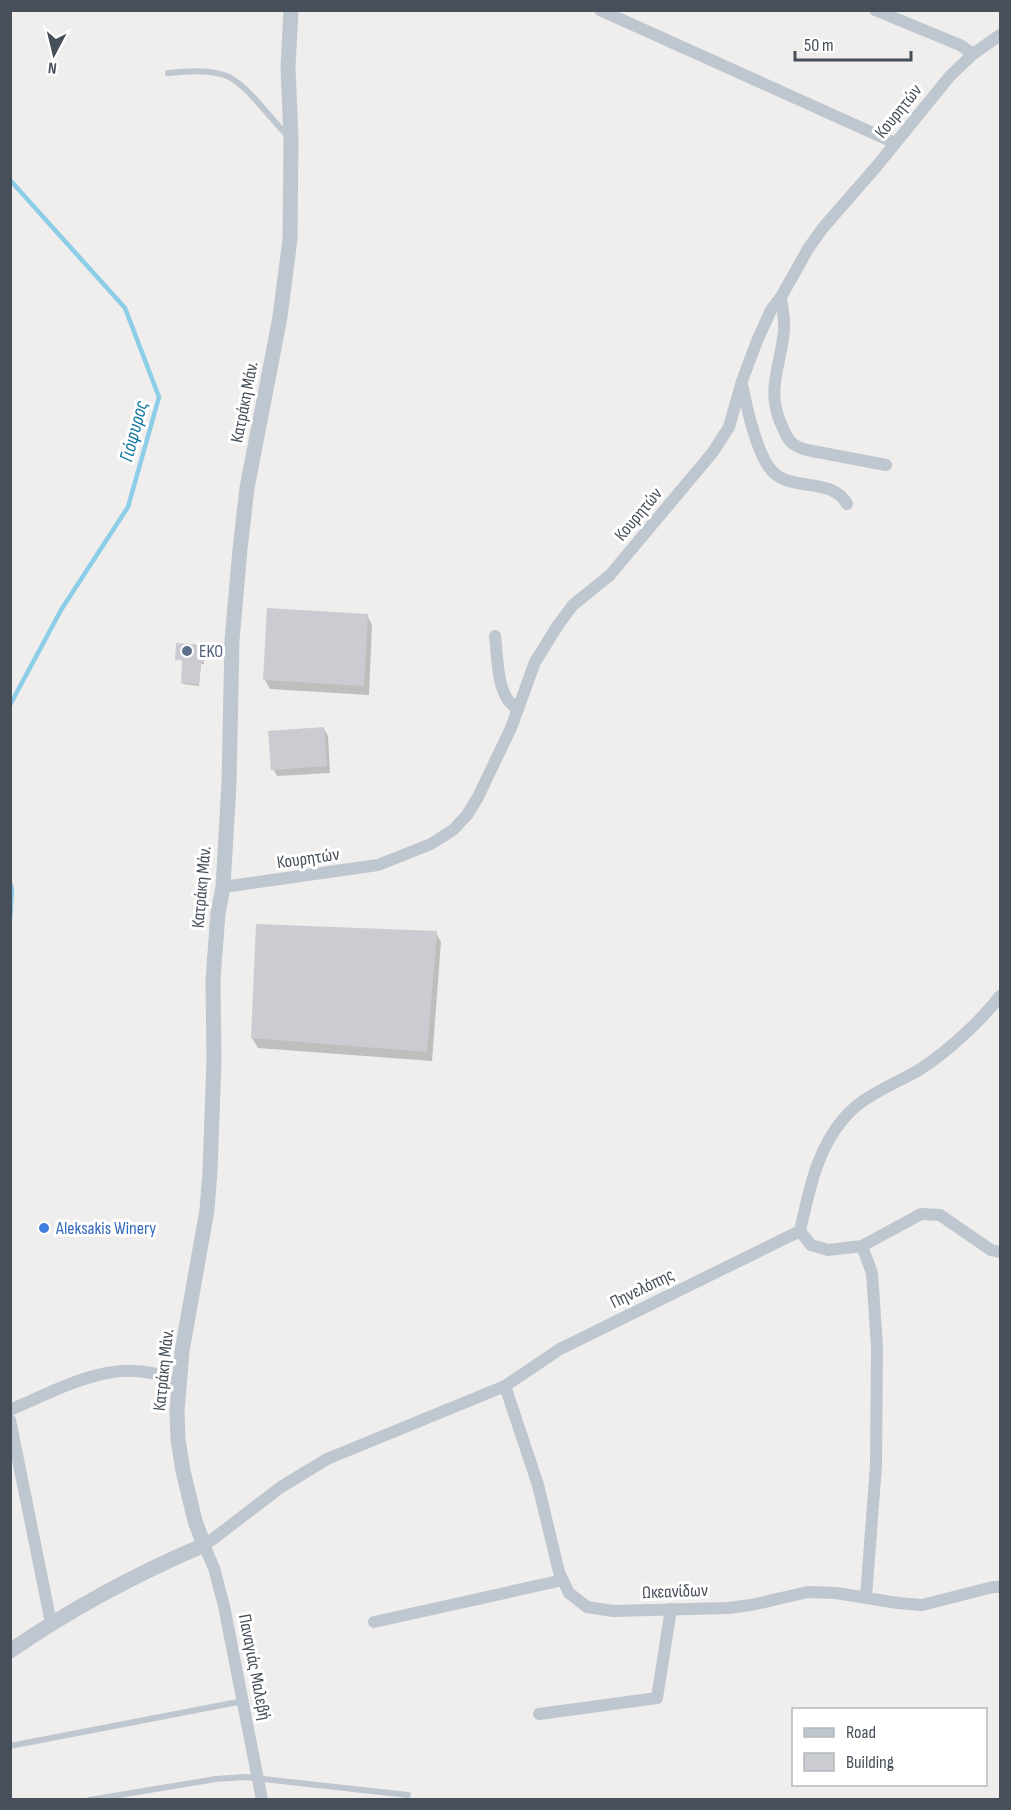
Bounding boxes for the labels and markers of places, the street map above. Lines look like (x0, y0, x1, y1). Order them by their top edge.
place label: EKO (199, 641, 223, 662)
marker: EKO (180, 644, 194, 658)
place label: Aleksakis Winery (55, 1218, 156, 1239)
marker: Aleksakis Winery (37, 1221, 51, 1235)

